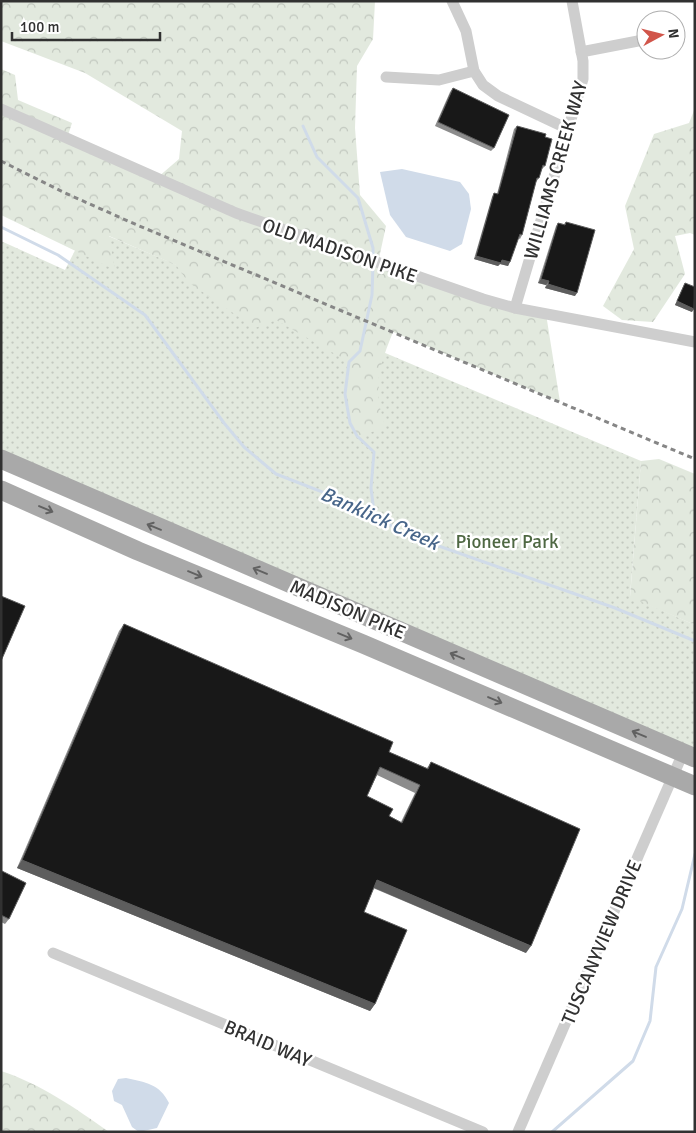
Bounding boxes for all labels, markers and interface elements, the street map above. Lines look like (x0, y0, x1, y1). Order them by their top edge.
scale bar (12, 10, 160, 42)
north arrow (636, 10, 686, 60)
text: 100 m (20, 18, 60, 36)
text: N (664, 28, 682, 39)
street label: WILLIAMS CREEK WAY (519, 78, 593, 262)
street label: OLD MADISON PIKE (259, 213, 420, 289)
water label: Banklick Creek (317, 481, 445, 557)
one-way arrow (38, 505, 53, 515)
one-way arrow (147, 521, 162, 531)
park label: Pioneer Park (456, 530, 559, 554)
one-way arrow (253, 565, 268, 575)
one-way arrow (187, 570, 202, 580)
street label: MADISON PIKE (286, 575, 409, 645)
one-way arrow (337, 632, 352, 642)
one-way arrow (450, 650, 465, 660)
one-way arrow (487, 695, 502, 705)
one-way arrow (632, 728, 647, 738)
street label: TUSCANYVIEW DRIVE (556, 856, 647, 1028)
street label: BRAID WAY (220, 1015, 315, 1073)

